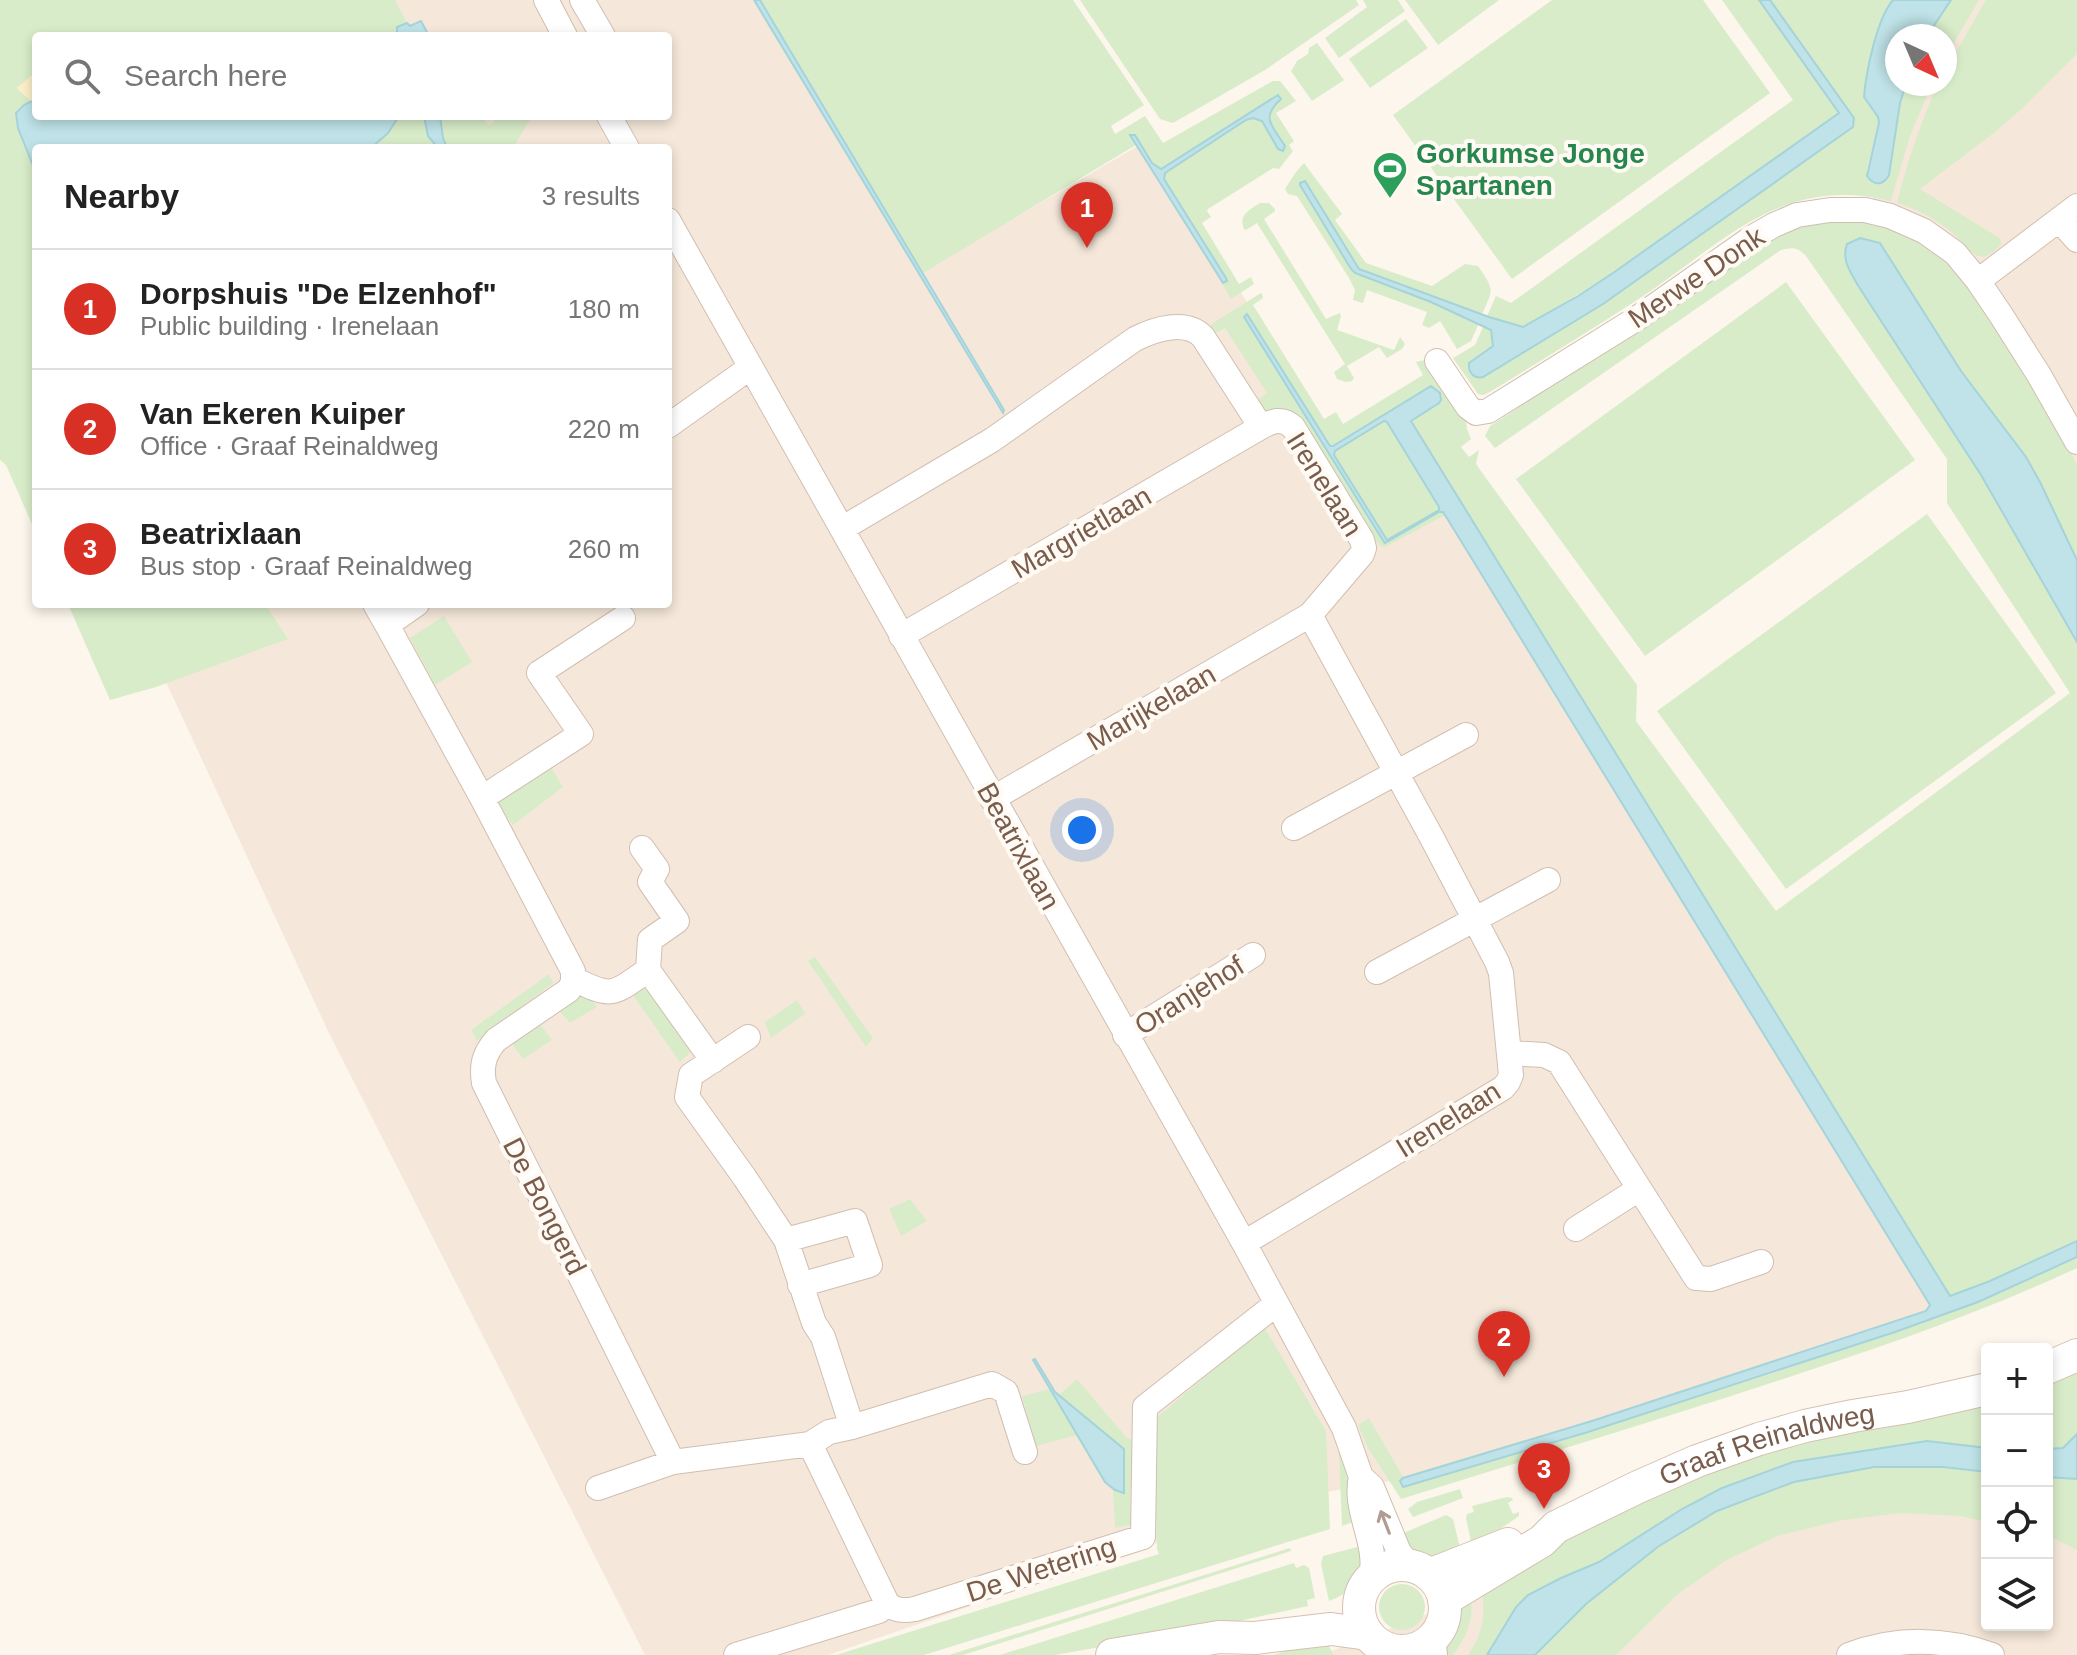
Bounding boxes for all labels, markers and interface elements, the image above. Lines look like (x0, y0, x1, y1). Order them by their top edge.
north arrow (1885, 24, 1957, 96)
search box (32, 32, 672, 120)
icon: search (60, 54, 104, 98)
text: Search here (124, 59, 287, 92)
place label: Gorkumse Jonge Spartanen (1416, 138, 1645, 201)
sports icon: Gorkumse Jonge Spartanen (1371, 150, 1409, 200)
text: Nearby (64, 177, 179, 215)
text: 3 results (542, 181, 640, 211)
pin: 1 (1061, 182, 1113, 248)
street label: Merwe Donk (1622, 220, 1771, 334)
text: Dorpshuis "De Elzenhof" (140, 277, 497, 310)
text: 1 (83, 294, 97, 324)
text: 180 m (568, 294, 640, 324)
text: Public building · Irenelaan (140, 311, 439, 341)
text: Van Ekeren Kuiper (140, 397, 405, 430)
text: 2 (83, 414, 97, 444)
text: 220 m (568, 414, 640, 444)
street label: Irenelaan (1280, 427, 1369, 542)
text: Office · Graaf Reinaldweg (140, 431, 439, 461)
street label: Margrietlaan (1006, 480, 1156, 585)
text: Beatrixlaan (140, 517, 302, 550)
text: 3 (83, 534, 97, 564)
text: 260 m (568, 534, 640, 564)
text: Bus stop · Graaf Reinaldweg (140, 551, 472, 581)
street label: Marijkelaan (1082, 658, 1221, 757)
street label: Beatrixlaan (971, 777, 1066, 915)
your location (1062, 810, 1102, 850)
street label: Oranjehof (1129, 950, 1250, 1041)
street label: Irenelaan (1391, 1075, 1506, 1164)
street label: De Bongerd (497, 1133, 592, 1280)
pin: 2 (1478, 1311, 1530, 1377)
map controls (1981, 1343, 2053, 1631)
button: + (1981, 1343, 2053, 1415)
street label: Graaf Reinaldweg (1654, 1398, 1877, 1492)
button: − (1981, 1415, 2053, 1487)
pin: 3 (1518, 1443, 1570, 1509)
button: locate (1981, 1487, 2053, 1559)
one-way arrow (1377, 1510, 1391, 1535)
street label: De Wetering (963, 1531, 1120, 1608)
button: layers (1981, 1559, 2053, 1631)

